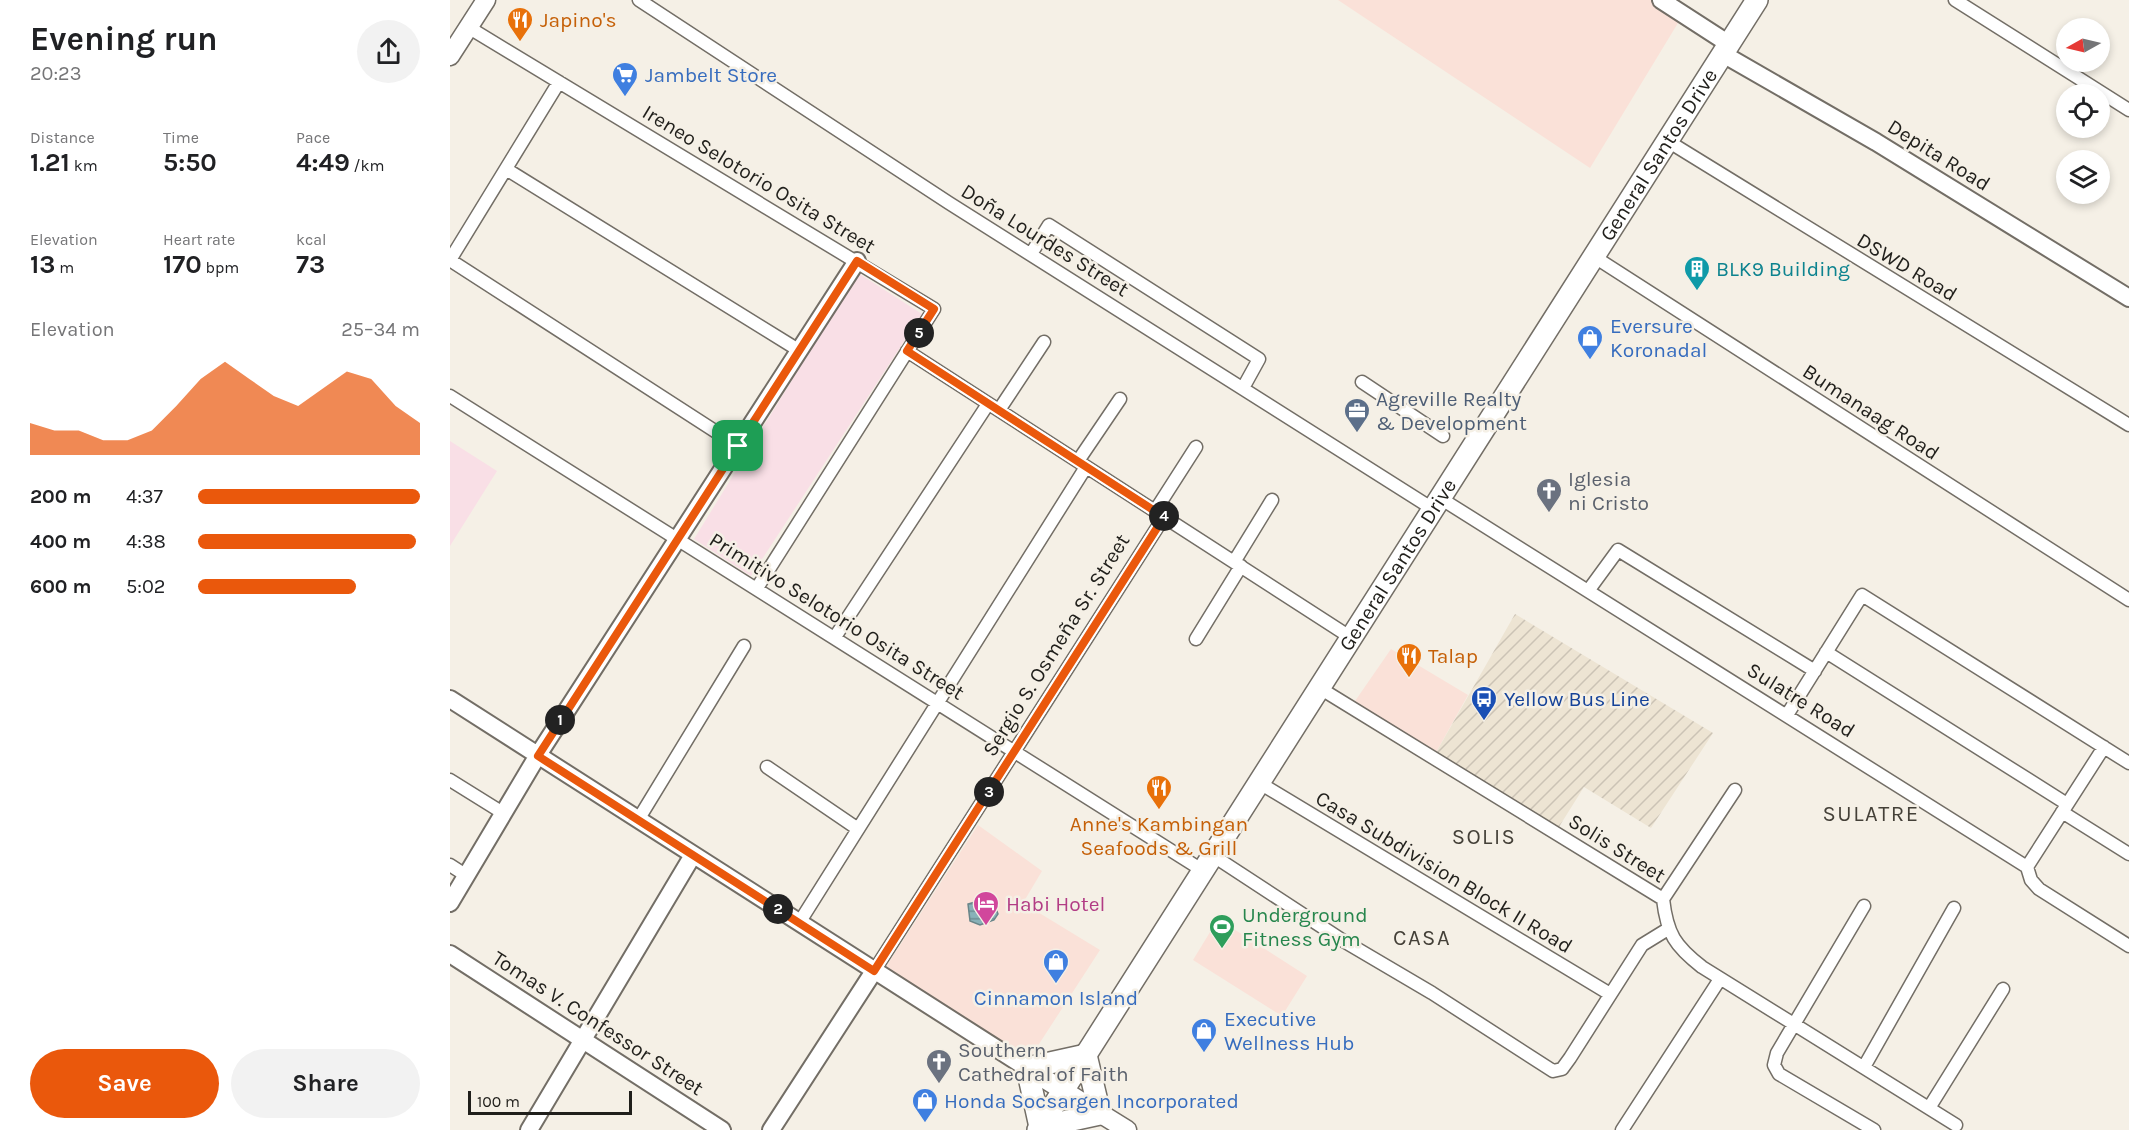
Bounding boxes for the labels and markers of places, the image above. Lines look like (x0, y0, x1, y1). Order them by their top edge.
restaurant icon: Japino's (505, 5, 535, 43)
place label: Japino's (540, 8, 617, 32)
supermarket icon: Jambelt Store (610, 60, 640, 98)
place label: Jambelt Store (645, 63, 777, 87)
building icon: BLK9 Building (1682, 254, 1712, 292)
place label: BLK9 Building (1716, 257, 1850, 281)
place label: Eversure Koronadal (1610, 314, 1707, 362)
pin: 5 (904, 318, 934, 348)
shop icon: Eversure Koronadal (1575, 323, 1605, 361)
place label: Agreville Realty & Development (1376, 387, 1527, 435)
office icon: Agreville Realty & Development (1342, 396, 1372, 434)
pin (712, 420, 763, 471)
place label: Iglesia ni Cristo (1568, 467, 1649, 515)
church icon: Iglesia ni Cristo (1534, 476, 1564, 514)
pin: 4 (1149, 501, 1179, 531)
restaurant icon: Talap (1394, 641, 1424, 679)
place label: Talap (1428, 644, 1478, 668)
bus stop icon: Yellow Bus Line (1469, 684, 1499, 722)
place label: Yellow Bus Line (1504, 687, 1650, 711)
pin: 1 (545, 705, 575, 735)
restaurant icon: Anne's Kambingan Seafoods & Grill (1144, 773, 1174, 811)
pin: 3 (974, 777, 1004, 807)
place label: Anne's Kambingan Seafoods & Grill (1070, 812, 1248, 860)
hotel icon: Habi Hotel (971, 889, 1001, 927)
place label: Habi Hotel (1006, 892, 1105, 916)
pin: 2 (763, 894, 793, 924)
place label: Underground Fitness Gym (1242, 903, 1368, 951)
sports icon: Underground Fitness Gym (1207, 912, 1237, 950)
shop icon: Cinnamon Island (1041, 947, 1071, 985)
place label: Cinnamon Island (974, 986, 1138, 1010)
place label: Executive Wellness Hub (1224, 1007, 1354, 1055)
shop icon: Executive Wellness Hub (1189, 1016, 1219, 1054)
place label: Southern Cathedral of Faith (958, 1038, 1129, 1086)
church icon: Southern Cathedral of Faith (924, 1047, 954, 1085)
shop icon: Honda Socsargen Incorporated (910, 1086, 940, 1124)
place label: Honda Socsargen Incorporated (944, 1089, 1239, 1113)

